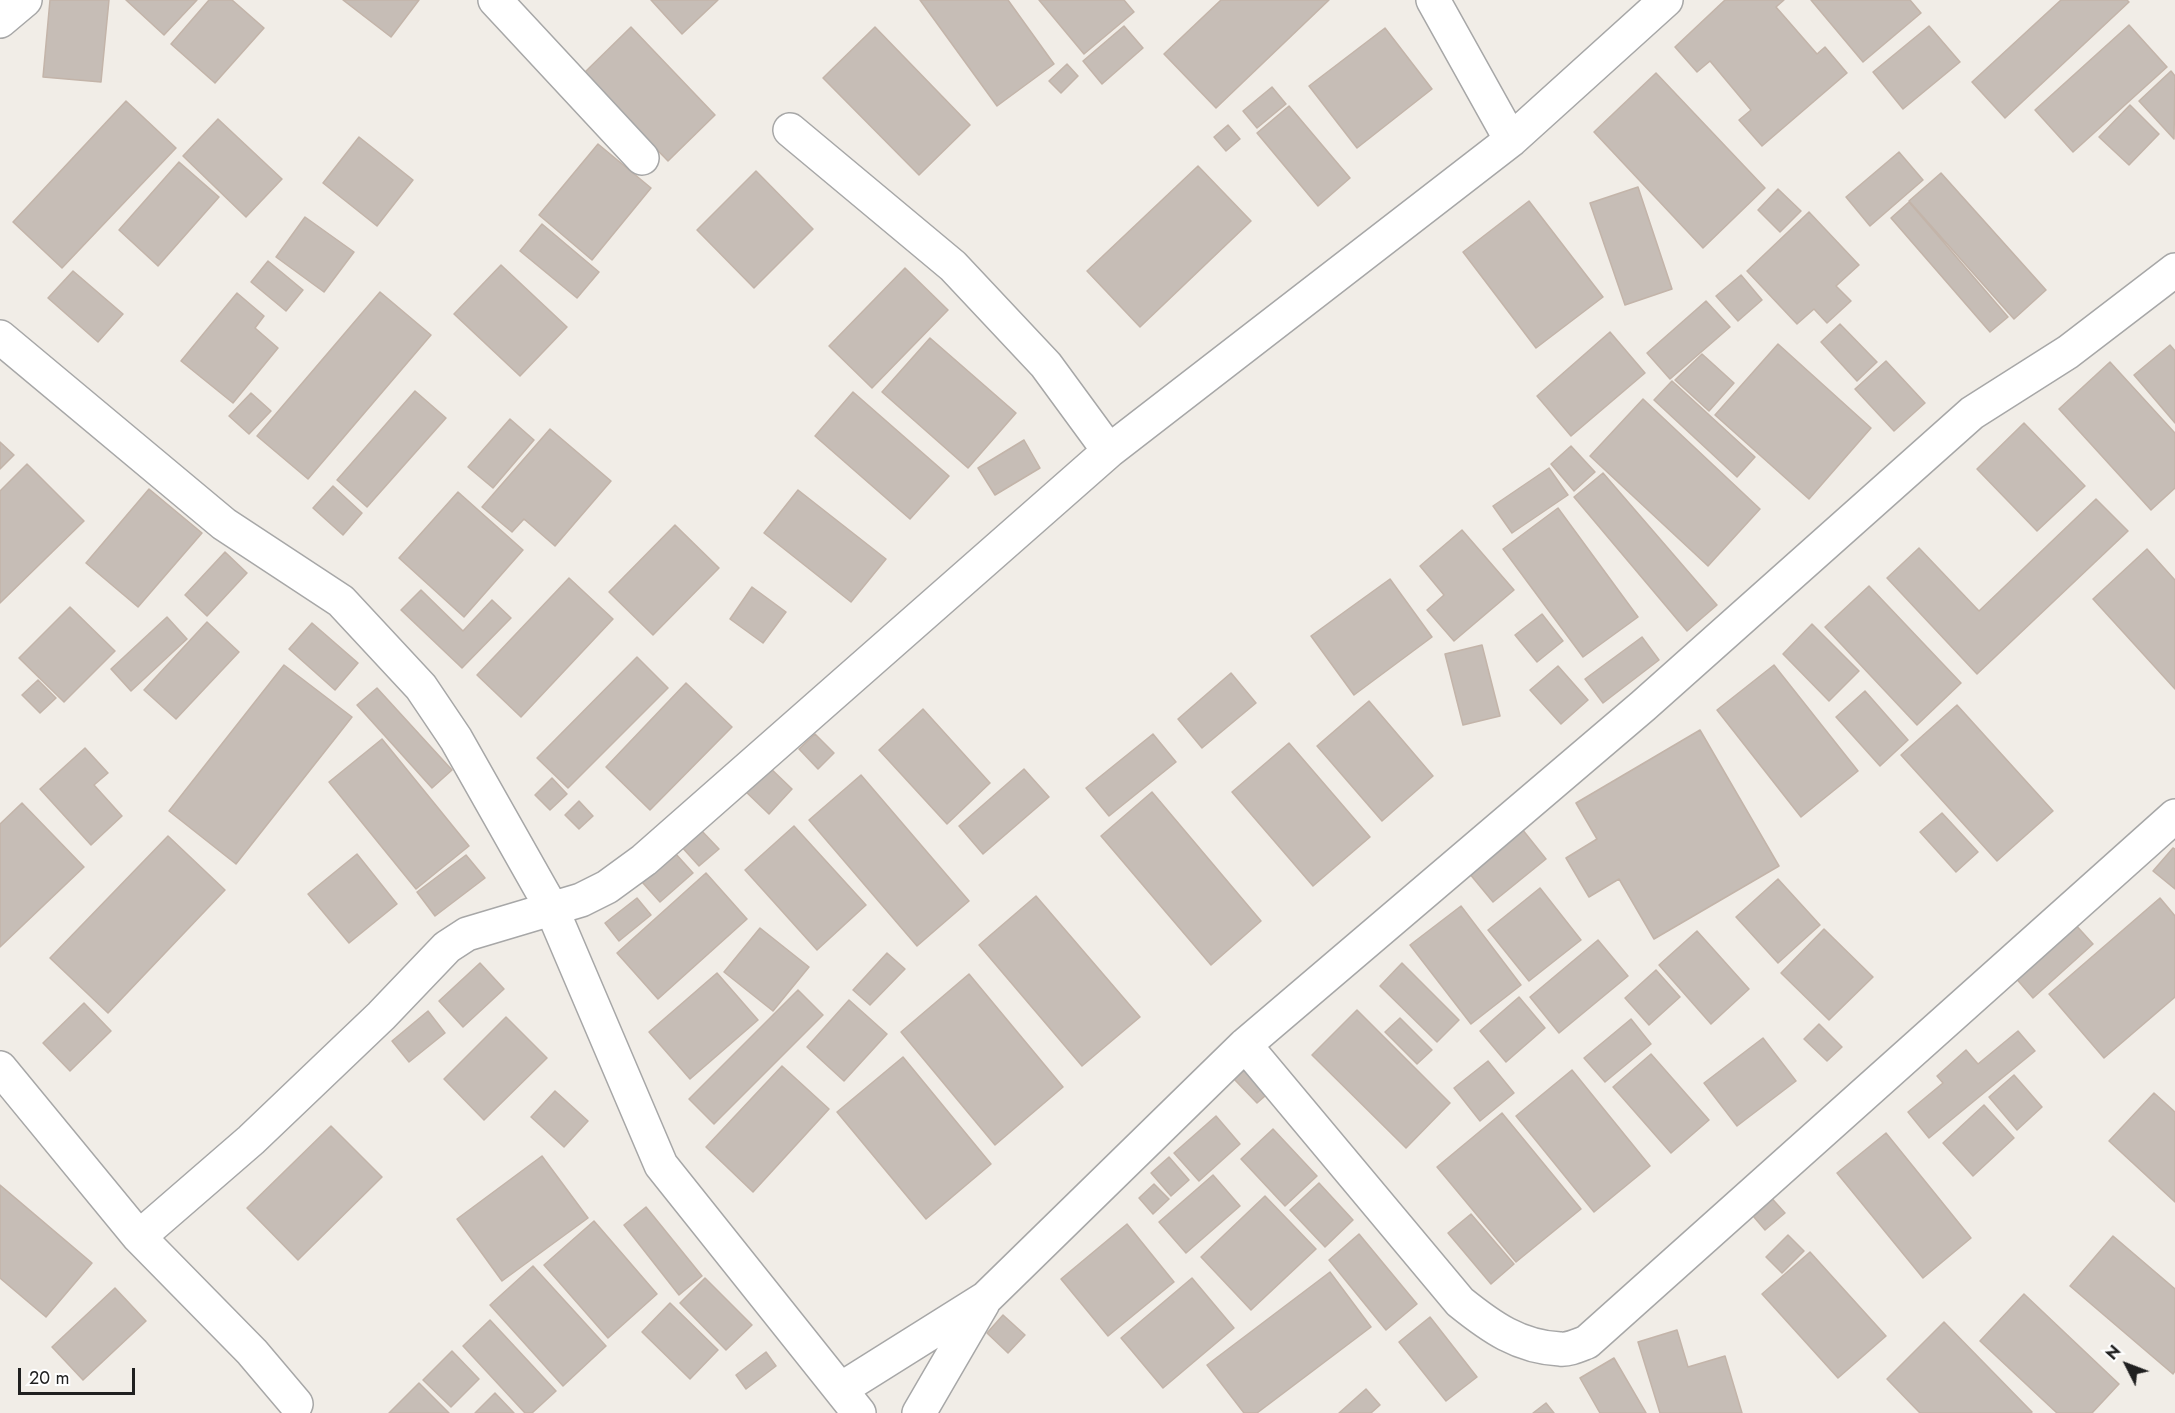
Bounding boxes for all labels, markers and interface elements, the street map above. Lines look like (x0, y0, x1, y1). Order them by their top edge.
north arrow (2097, 1335, 2157, 1395)
text: N (2100, 1340, 2126, 1365)
scale bar (21, 1356, 138, 1394)
text: 20 m (29, 1365, 69, 1391)

